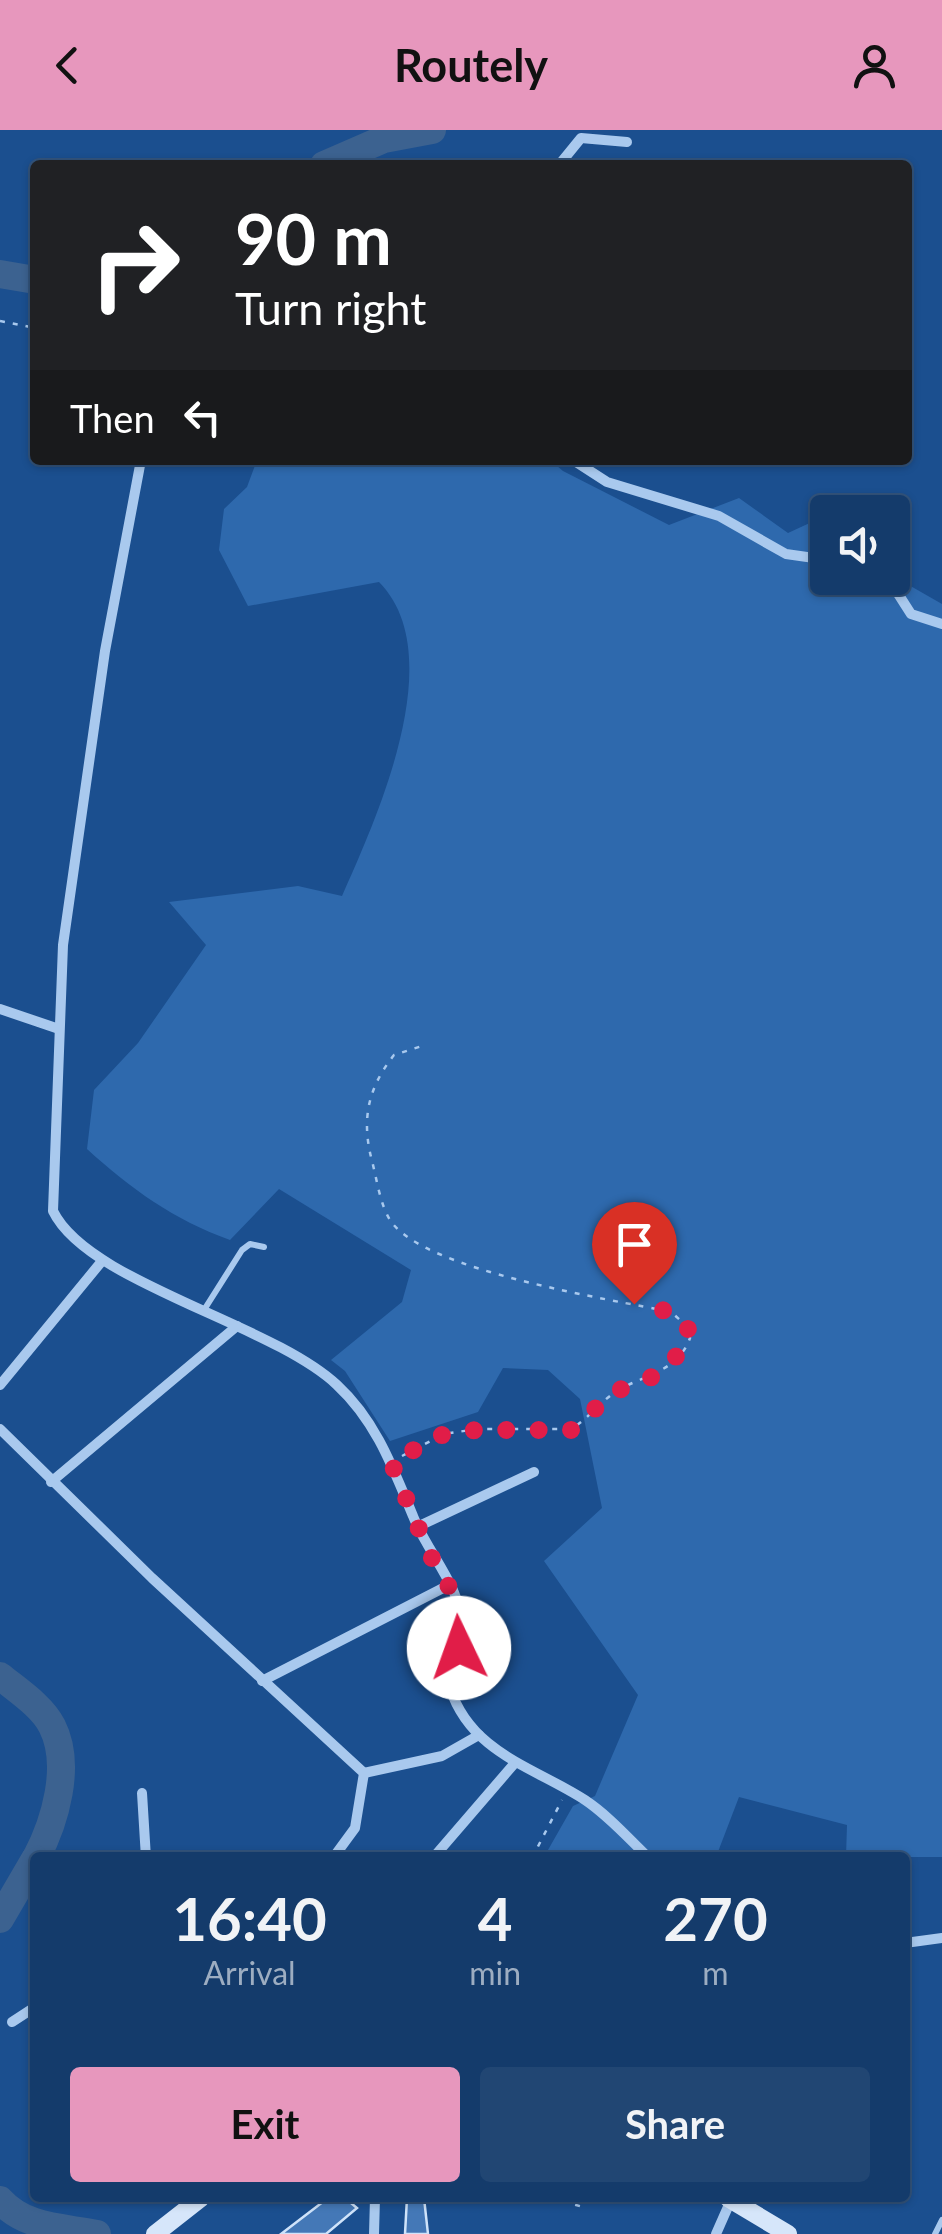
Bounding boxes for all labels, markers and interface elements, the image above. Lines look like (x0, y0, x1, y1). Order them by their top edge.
icon: back (40, 38, 95, 93)
text: Routely (394, 38, 548, 92)
icon: person (847, 38, 902, 93)
text: 90 m (235, 196, 392, 280)
icon: right (70, 200, 200, 330)
text: Turn right (235, 281, 426, 335)
icon: left (175, 390, 230, 445)
text: Then (70, 395, 155, 441)
map controls (810, 495, 910, 595)
button: sound (810, 495, 910, 595)
pin (592, 1202, 677, 1305)
icon: arrive (607, 1217, 662, 1272)
position arrow (407, 1596, 511, 1700)
text: 16:40 (172, 1882, 327, 1954)
text: 4 (478, 1882, 513, 1954)
text: 270 (663, 1882, 768, 1954)
text: Arrival (203, 1953, 296, 1992)
text: min (469, 1953, 521, 1992)
text: m (702, 1953, 729, 1992)
button: Exit (70, 2067, 460, 2182)
button: Share (480, 2067, 870, 2182)

